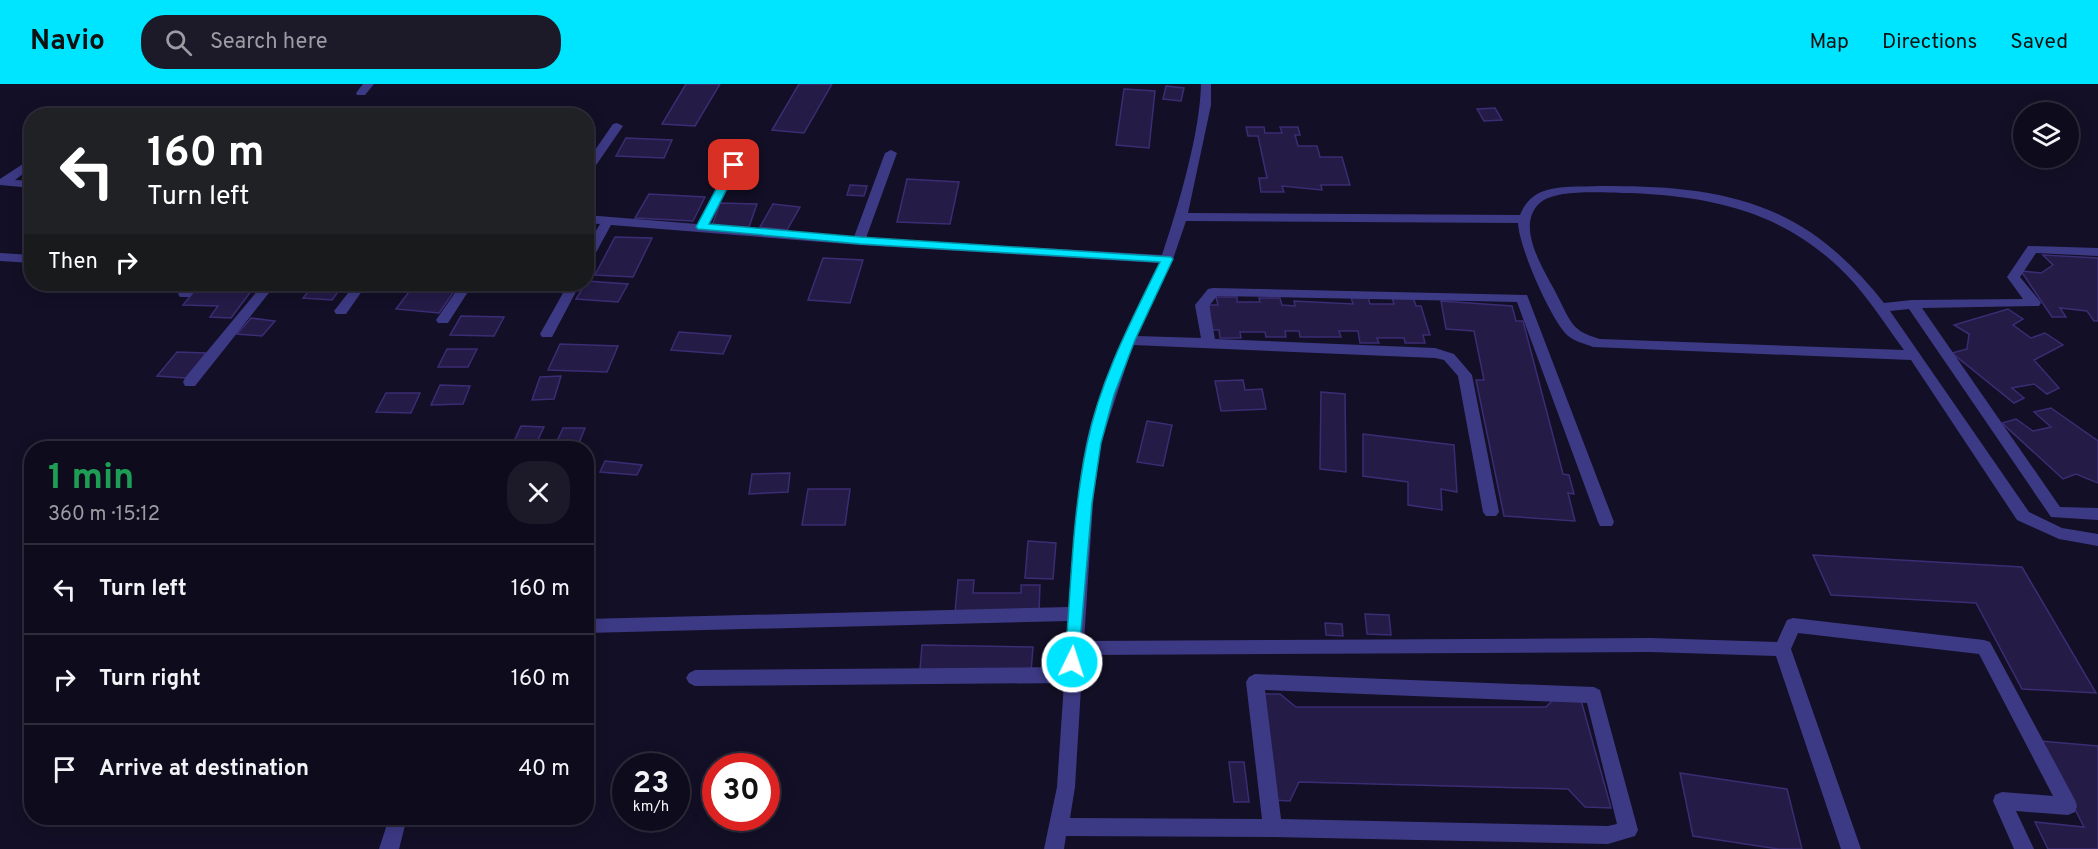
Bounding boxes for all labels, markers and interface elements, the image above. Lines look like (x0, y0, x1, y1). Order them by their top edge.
search box (141, 15, 561, 69)
text: Navio (30, 24, 105, 60)
icon: search (162, 26, 195, 59)
text: Search here (210, 29, 327, 56)
text: Map (1809, 29, 1849, 56)
text: Directions (1882, 29, 1977, 56)
text: Saved (2010, 29, 2068, 56)
map controls (2013, 102, 2079, 168)
button: layers (2013, 102, 2079, 168)
text: 160 m (147, 128, 265, 181)
icon: left (48, 132, 126, 210)
pin (708, 139, 759, 190)
icon: arrive (717, 148, 750, 181)
text: Turn left (147, 180, 249, 214)
icon: right (110, 246, 143, 279)
text: Then (48, 249, 98, 276)
text: 1 min (48, 456, 134, 502)
button: close (507, 461, 570, 524)
text: 360 m · 15:12 (48, 502, 160, 528)
icon: left (48, 573, 81, 606)
text: Turn left (99, 576, 187, 603)
text: 160 m (511, 576, 570, 603)
position arrow (1040, 630, 1104, 694)
icon: right (48, 663, 81, 696)
text: Turn right (99, 666, 201, 693)
text: 160 m (511, 666, 570, 693)
icon: arrive (48, 753, 81, 786)
speed limit sign: 30 (702, 753, 780, 831)
text: Arrive at destination (99, 756, 309, 783)
text: 40 m (518, 756, 570, 783)
text: 23 (633, 766, 669, 803)
text: km/h (633, 798, 669, 817)

